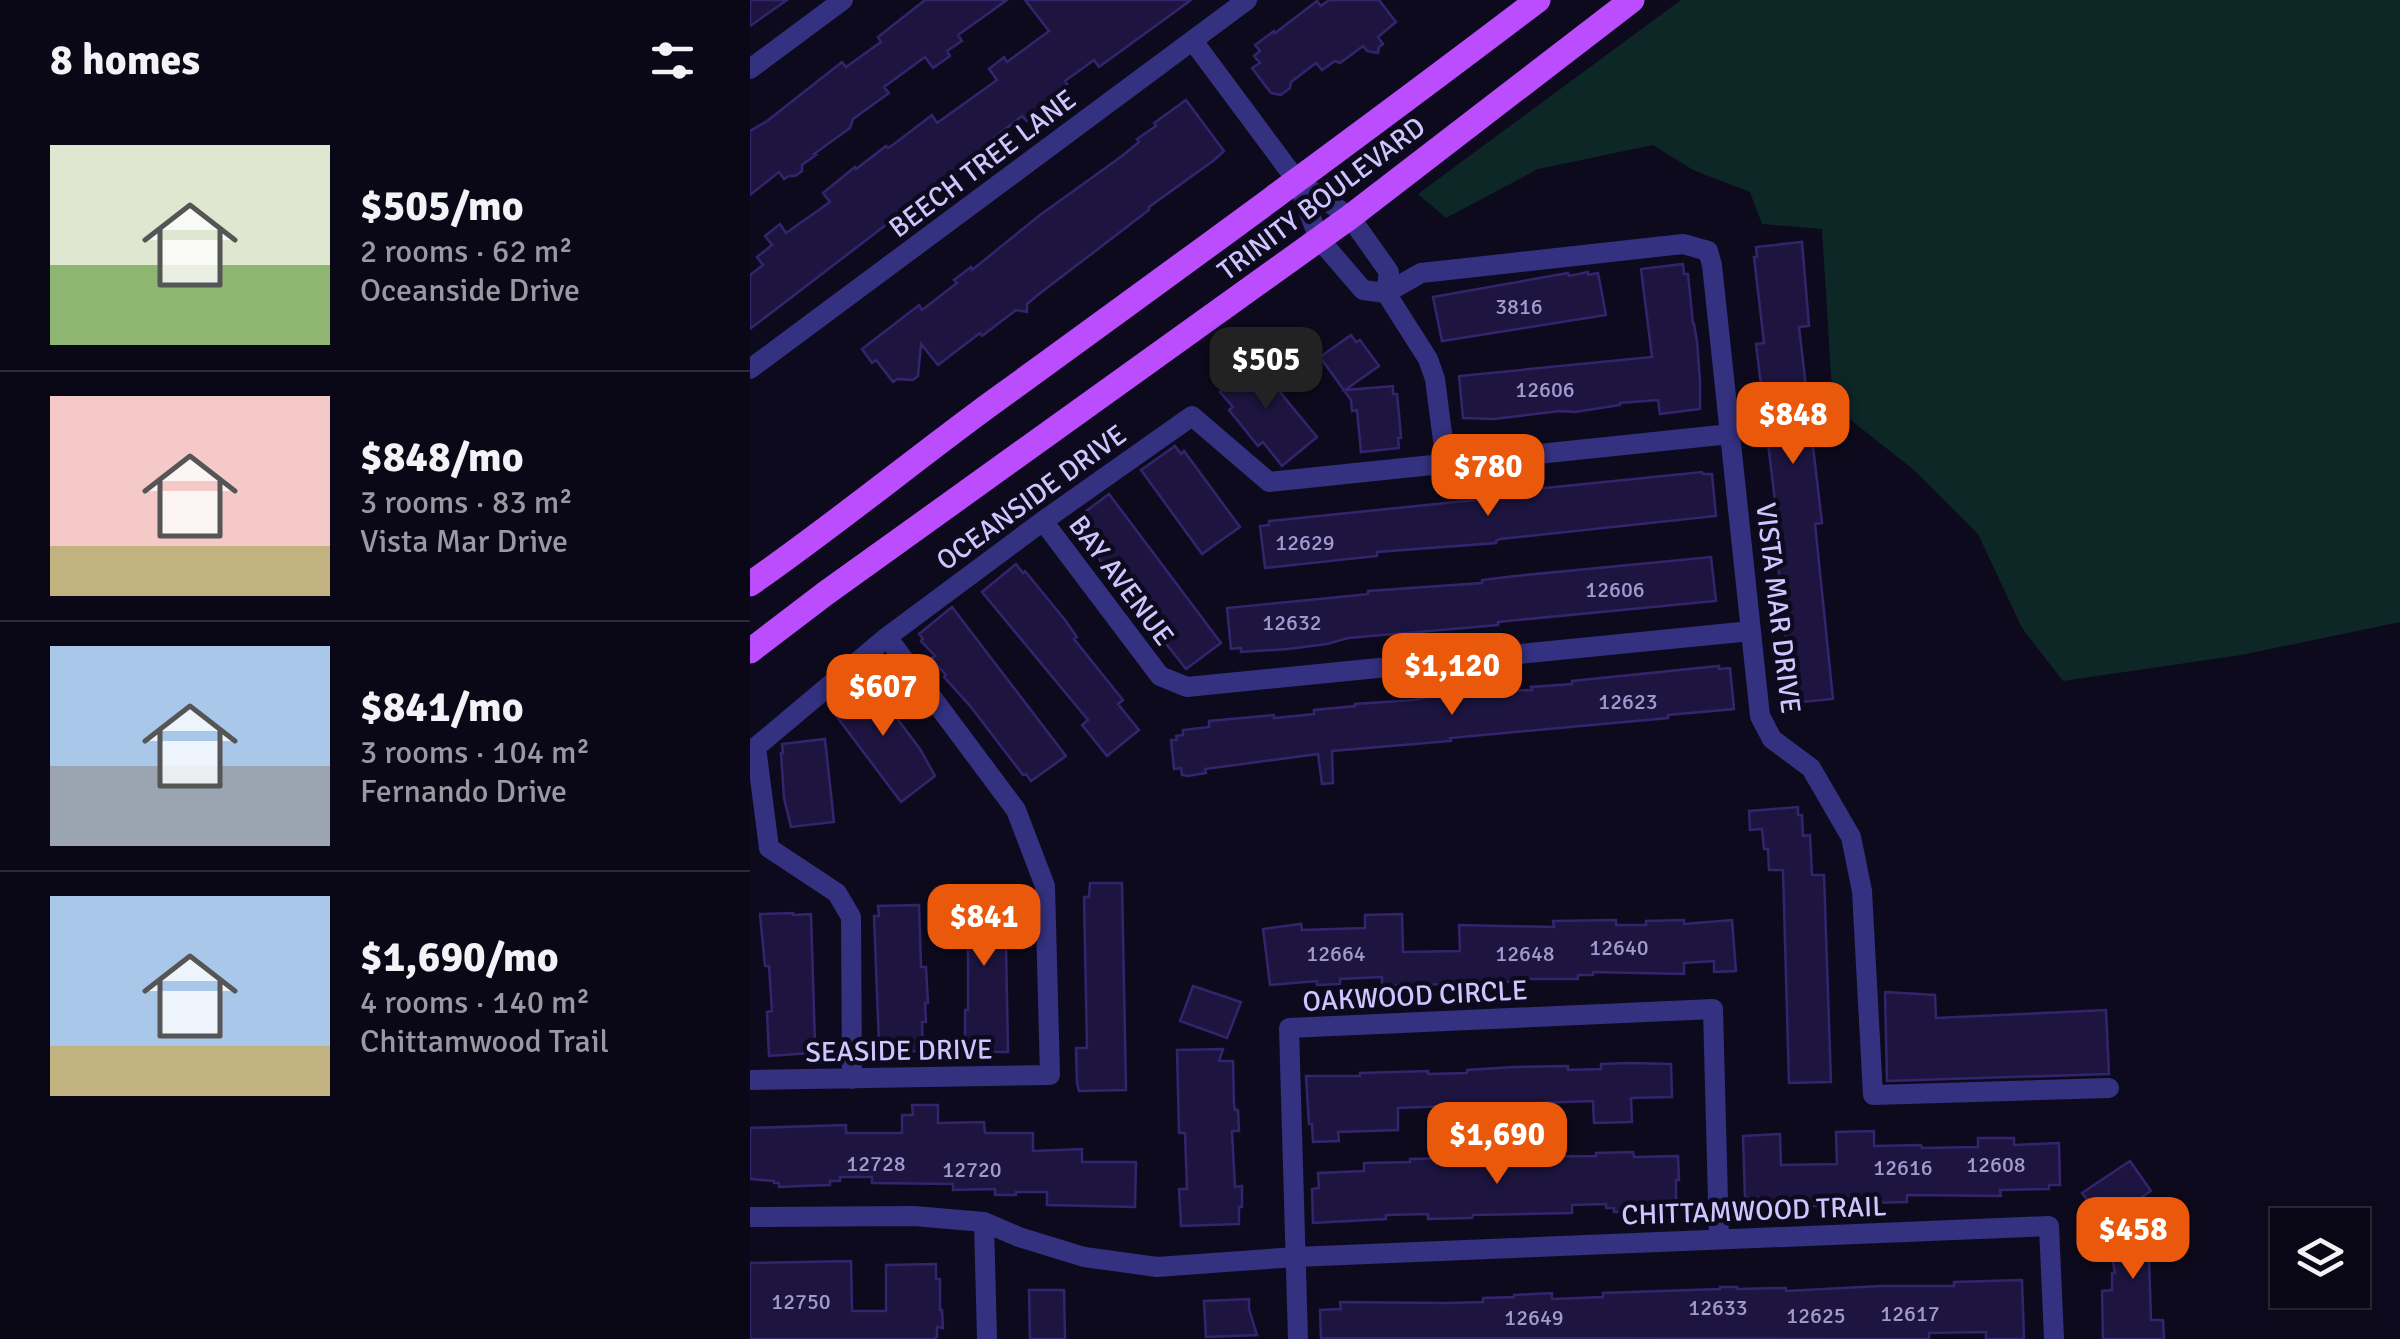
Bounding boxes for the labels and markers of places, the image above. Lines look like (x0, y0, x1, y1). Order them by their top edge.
pin: $505 (1207, 327, 1325, 412)
pin: $848 (1734, 382, 1852, 467)
pin: $780 (1429, 434, 1547, 519)
pin: $1,120 (1371, 633, 1533, 718)
pin: $607 (824, 654, 942, 739)
pin: $841 (925, 884, 1043, 969)
pin: $1,690 (1416, 1102, 1578, 1187)
pin: $458 (2074, 1197, 2192, 1282)

